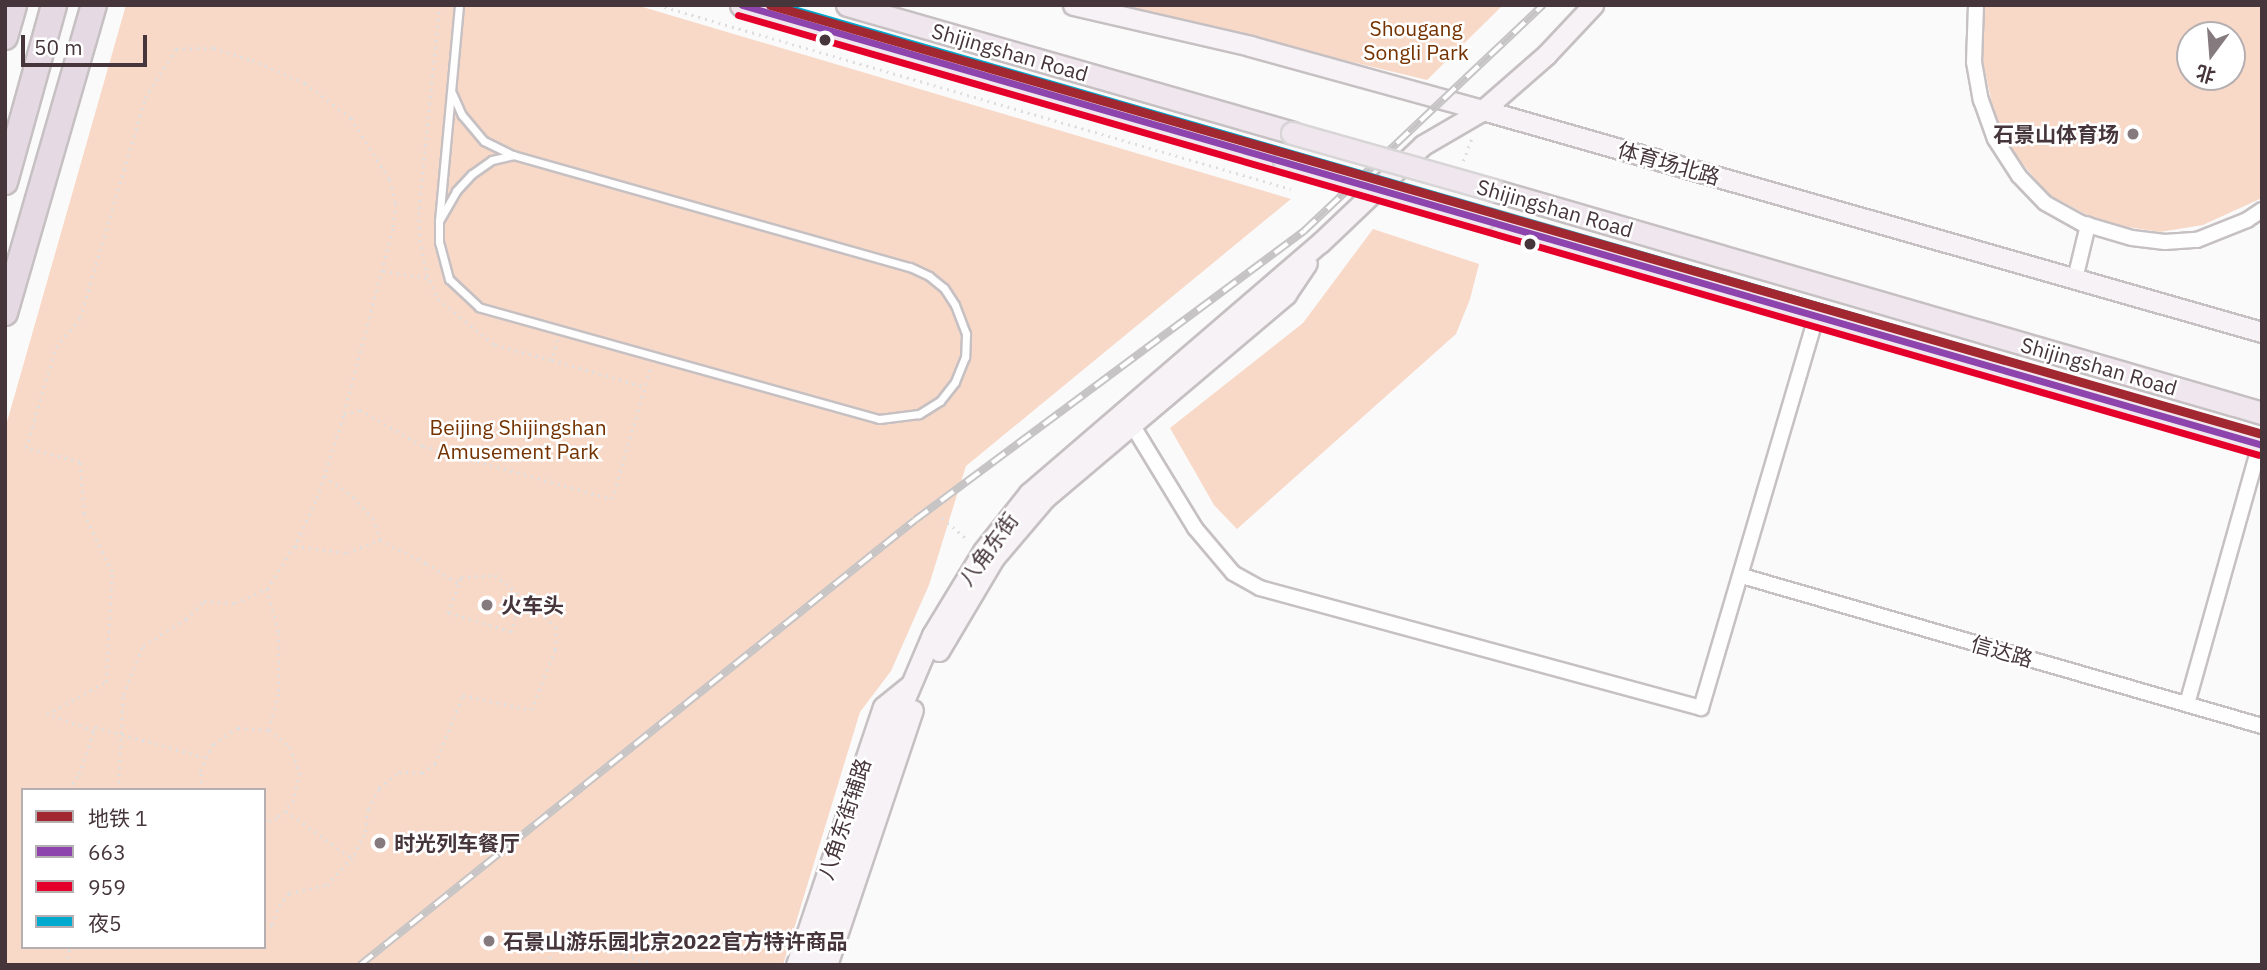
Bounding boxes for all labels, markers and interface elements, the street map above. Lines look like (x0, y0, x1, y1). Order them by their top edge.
park label: Shougang Songli Park (1363, 15, 1469, 65)
street label: Shijingshan Road (929, 18, 1091, 86)
scale bar (24, 21, 150, 65)
north arrow (2176, 21, 2246, 91)
text: 50 m (34, 33, 83, 61)
unlabelled marker (818, 33, 832, 47)
text: 北 (2193, 60, 2218, 88)
place label: 石景山体育场 (1993, 121, 2119, 147)
marker: 石景山体育场 (2125, 126, 2141, 142)
street label: 体育场北路 (1615, 136, 1723, 190)
street label: Shijingshan Road (1474, 174, 1636, 242)
unlabelled marker (1523, 237, 1537, 251)
street label: Shijingshan Road (2018, 332, 2180, 400)
park label: Beijing Shijingshan Amusement Park (429, 414, 607, 464)
street label: 八角东街 (953, 508, 1023, 590)
place label: 火车头 (501, 592, 564, 618)
marker: 火车头 (479, 597, 495, 613)
street label: 信达路 (1968, 630, 2036, 672)
street label: 八角东街辅路 (813, 755, 875, 883)
legend (21, 788, 266, 949)
text: 地铁 1 (88, 804, 148, 832)
place label: 时光列车餐厅 (394, 830, 520, 856)
marker: 时光列车餐厅 (372, 835, 388, 851)
text: 663 (88, 838, 126, 866)
text: 959 (88, 873, 126, 901)
text: 夜5 (88, 909, 122, 937)
place label: 石景山游乐园北京2022官方特许商品 (503, 928, 847, 954)
marker: 石景山游乐园北京2022官方特许商品 (481, 933, 497, 949)

